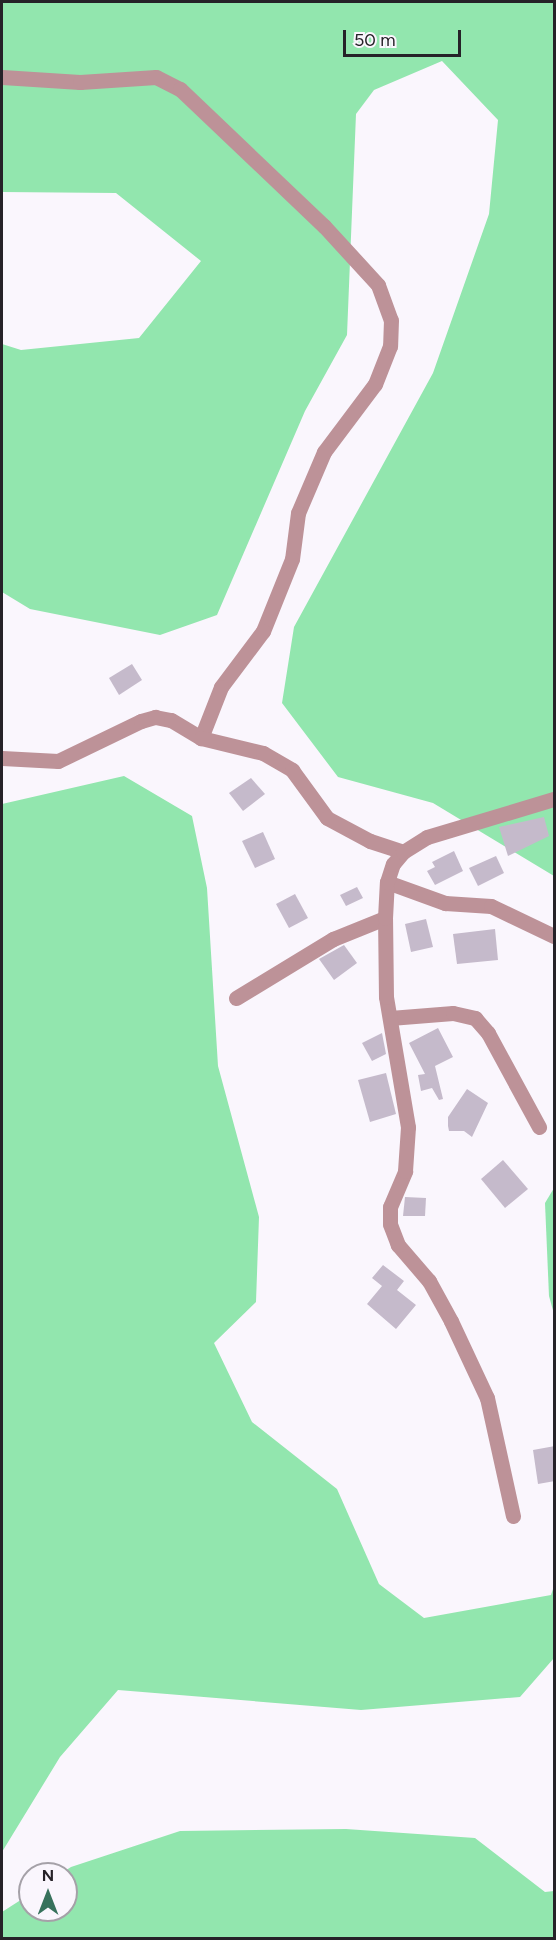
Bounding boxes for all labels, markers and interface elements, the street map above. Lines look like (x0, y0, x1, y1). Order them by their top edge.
scale bar (346, 18, 464, 56)
text: 50 m (354, 29, 396, 51)
north arrow (18, 1862, 78, 1922)
text: N (42, 1866, 54, 1885)

